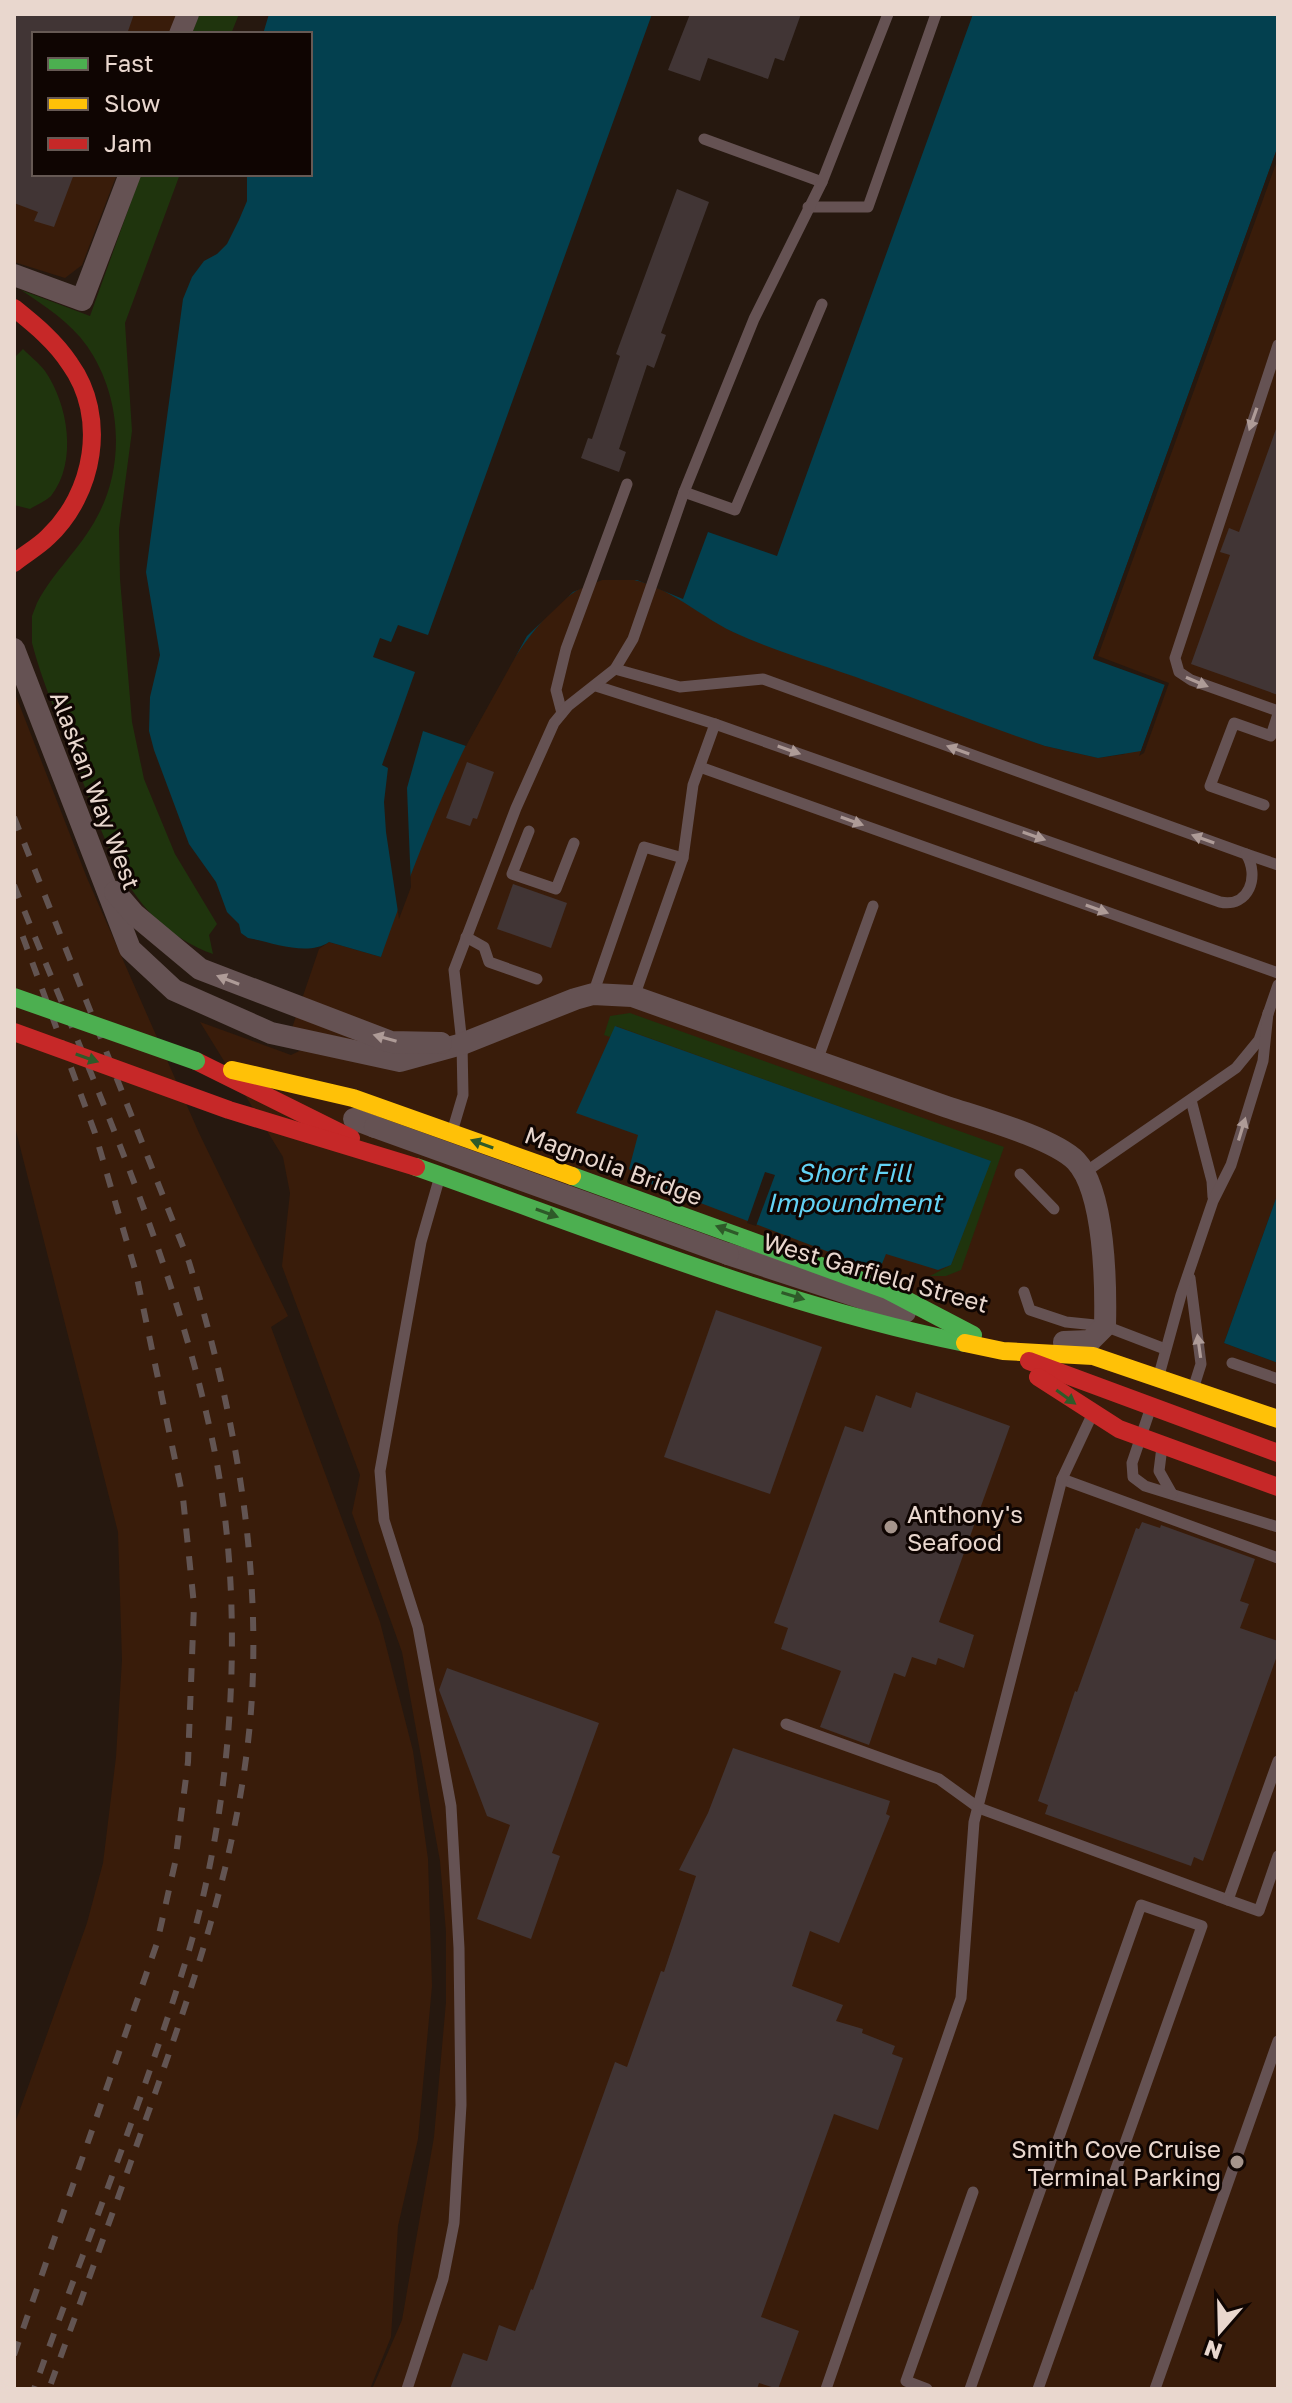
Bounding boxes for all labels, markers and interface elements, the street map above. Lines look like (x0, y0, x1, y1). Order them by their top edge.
legend (32, 32, 312, 176)
text: Fast (104, 48, 154, 77)
text: Slow (104, 88, 160, 117)
text: Jam (104, 128, 152, 157)
one-way arrow (1247, 407, 1259, 431)
one-way arrow (1186, 675, 1209, 688)
street label: Alaskan Way West (45, 687, 147, 893)
one-way arrow (946, 743, 970, 755)
one-way arrow (777, 744, 801, 757)
one-way arrow (840, 815, 864, 828)
one-way arrow (1022, 831, 1046, 843)
one-way arrow (1191, 832, 1215, 844)
one-way arrow (1085, 903, 1109, 915)
one-way arrow (216, 973, 240, 986)
one-way arrow (373, 1031, 397, 1044)
one-way arrow (76, 1052, 100, 1065)
one-way arrow (1236, 1117, 1249, 1141)
street label: Magnolia Bridge (521, 1119, 707, 1211)
one-way arrow (470, 1137, 494, 1149)
water label: Short Fill Impoundment (767, 1157, 944, 1218)
one-way arrow (535, 1207, 559, 1220)
one-way arrow (715, 1224, 739, 1236)
street label: West Garfield Street (760, 1226, 992, 1318)
one-way arrow (781, 1291, 805, 1303)
one-way arrow (1192, 1333, 1205, 1358)
one-way arrow (1056, 1389, 1077, 1404)
place label: Anthony's Seafood (907, 1499, 1023, 1556)
marker: Anthony's Seafood (882, 1518, 900, 1536)
place label: Smith Cove Cruise Terminal Parking (1011, 2134, 1221, 2191)
marker: Smith Cove Cruise Terminal Parking (1228, 2153, 1246, 2171)
north arrow (1180, 2291, 1260, 2371)
text: N (1201, 2335, 1225, 2366)

